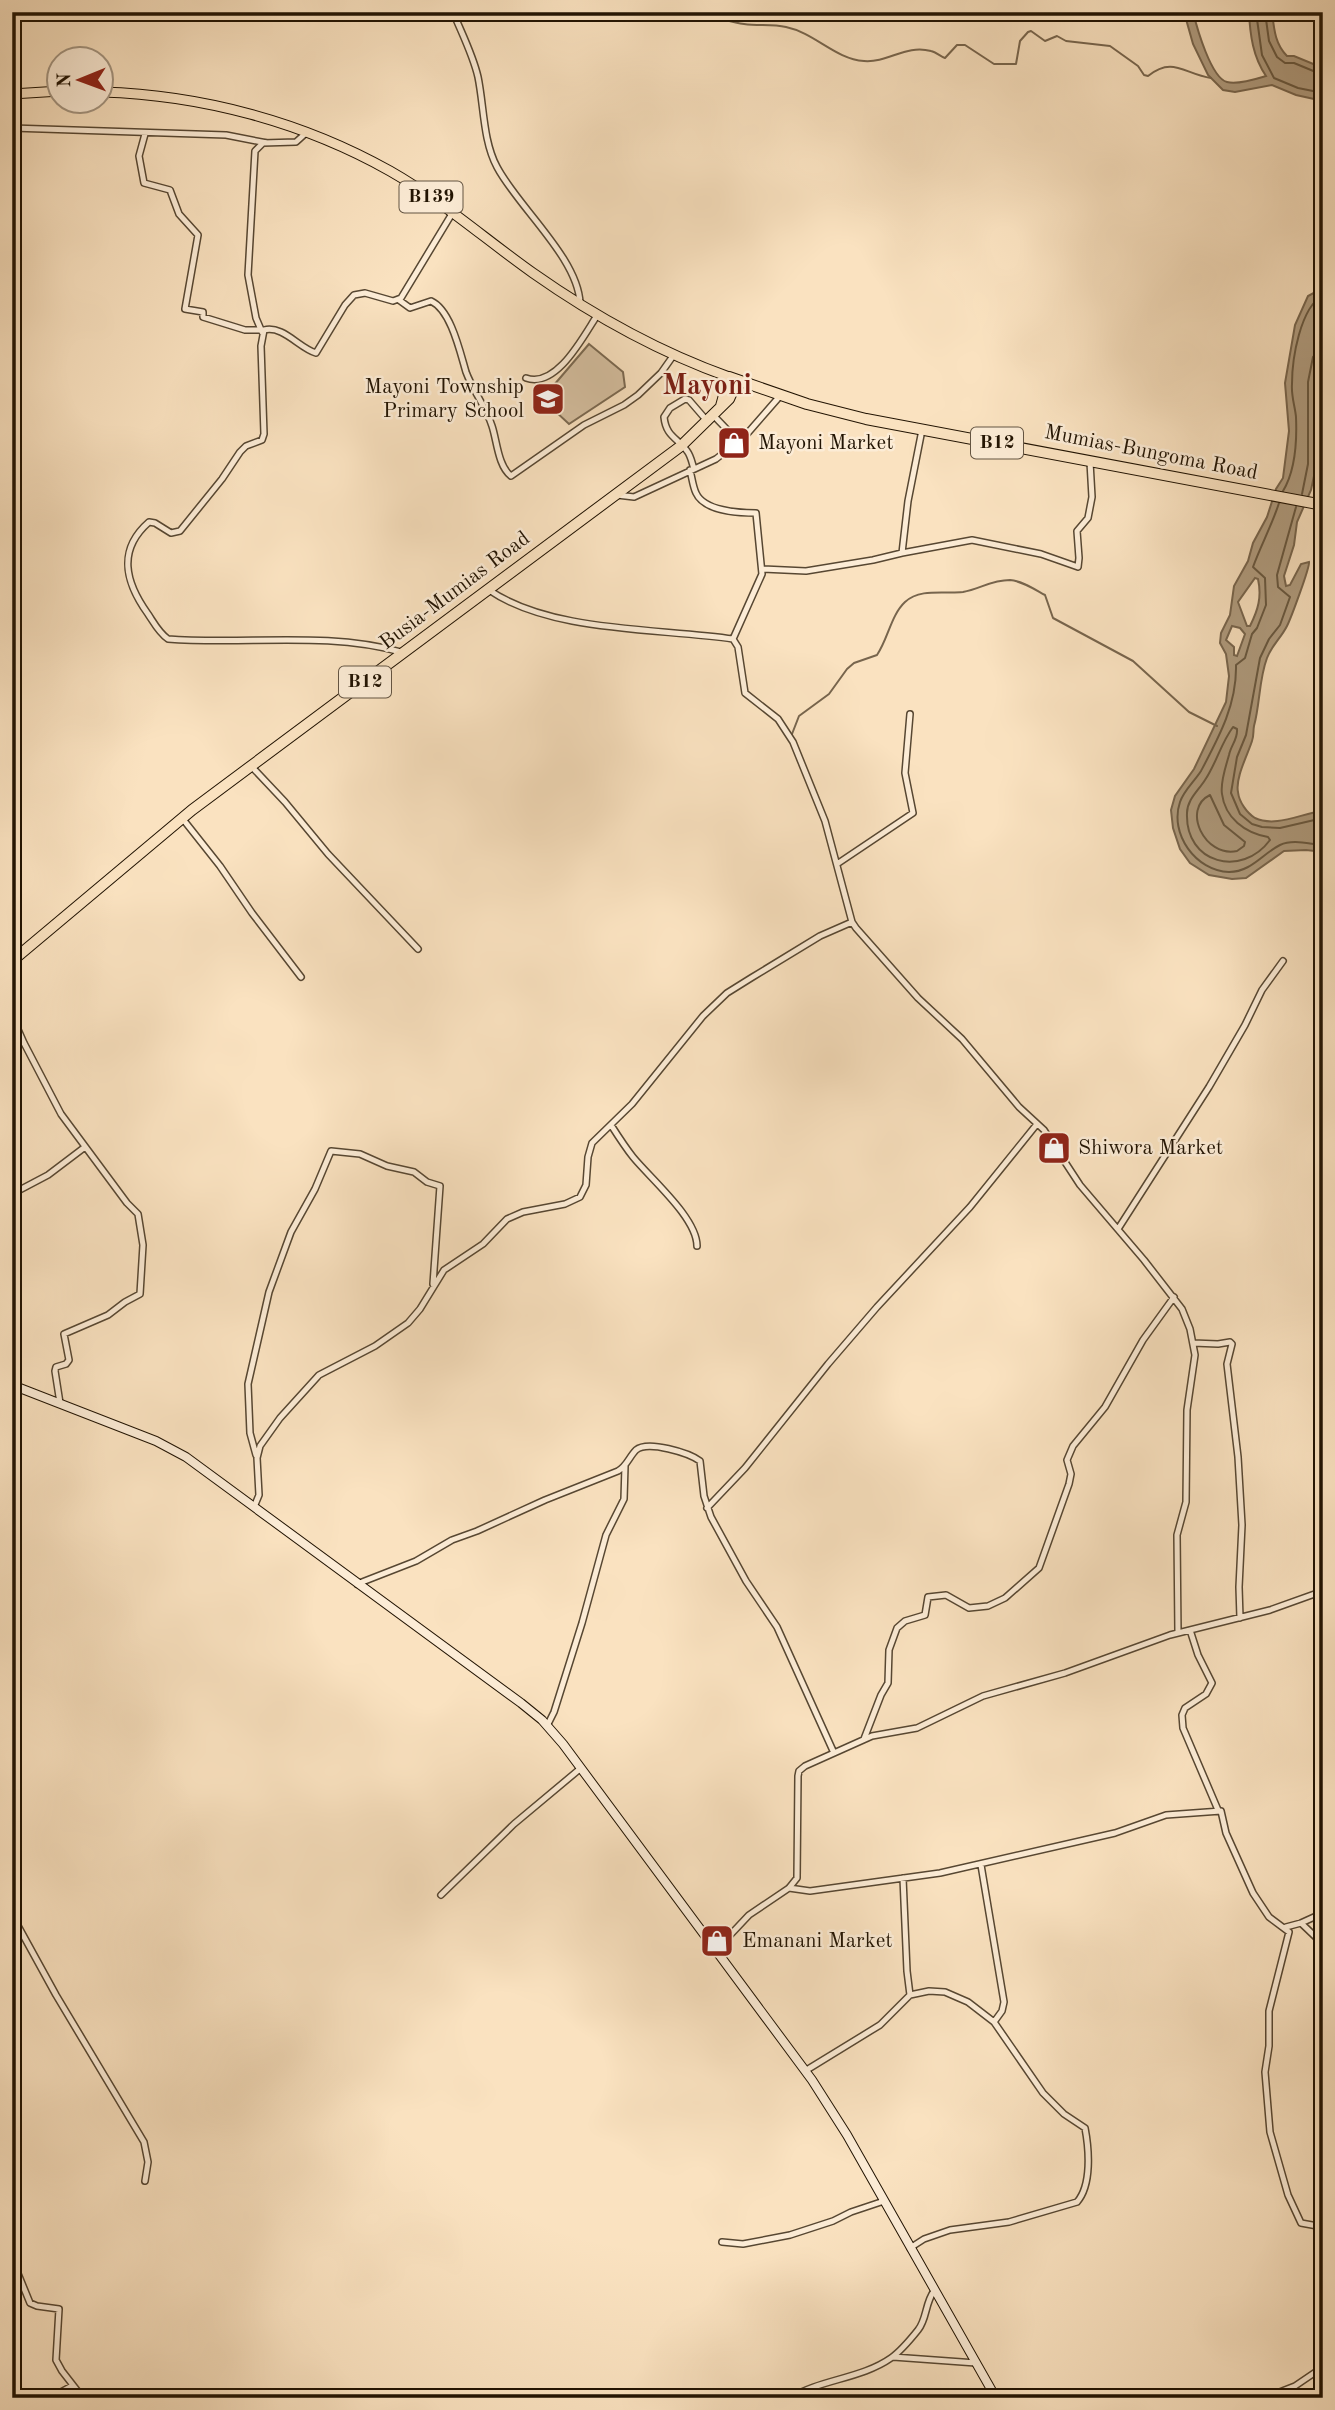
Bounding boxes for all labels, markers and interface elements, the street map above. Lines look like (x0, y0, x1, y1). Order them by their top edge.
north arrow (46, 46, 116, 116)
text: N (56, 72, 75, 88)
road number: B139 (400, 182, 462, 212)
district label: Mayoni (662, 373, 752, 401)
place label: Mayoni Township Primary School (365, 377, 524, 422)
school or university icon: Mayoni Township Primary School (529, 380, 567, 418)
street label: Mumias-Bungoma Road (1043, 422, 1260, 484)
shop icon: Mayoni Market (715, 424, 753, 462)
road number: B12 (971, 428, 1023, 458)
place label: Mayoni Market (758, 433, 894, 454)
street label: Busia-Mumias Road (376, 528, 534, 654)
road number: B12 (339, 666, 391, 698)
shop icon: Shiwora Market (1035, 1129, 1073, 1167)
place label: Shiwora Market (1078, 1138, 1223, 1159)
shop icon: Emanani Market (698, 1922, 736, 1960)
place label: Emanani Market (742, 1931, 893, 1952)

